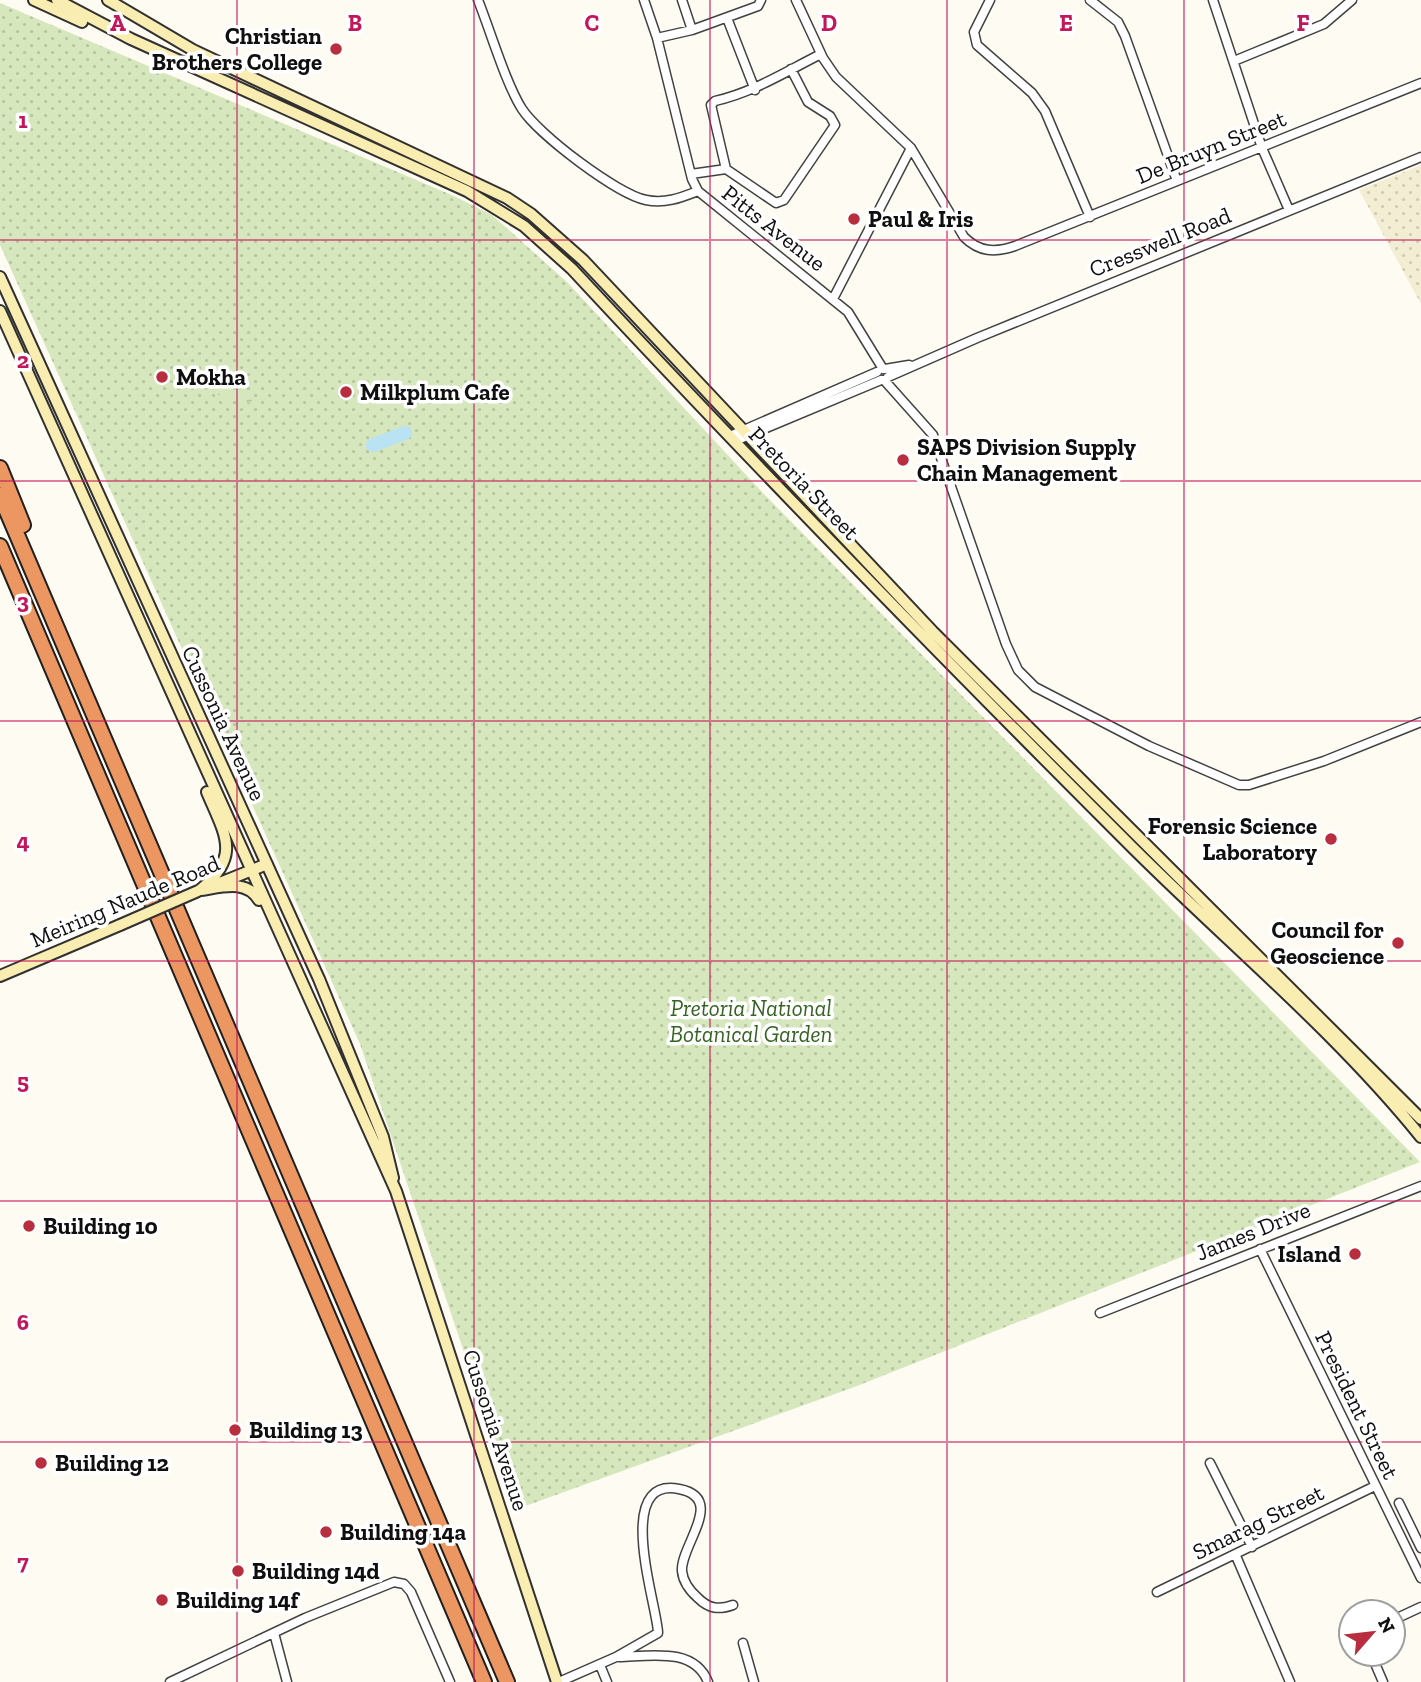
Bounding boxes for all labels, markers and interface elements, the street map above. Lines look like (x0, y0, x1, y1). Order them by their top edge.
text: A (110, 9, 126, 37)
text: B (348, 9, 362, 37)
text: C (585, 9, 599, 37)
text: D (821, 9, 837, 37)
text: E (1059, 9, 1073, 37)
text: F (1296, 9, 1310, 37)
place label: Christian Brothers College (152, 22, 322, 76)
marker: Christian Brothers College (328, 41, 344, 57)
street label: De Bruyn Street (1132, 104, 1290, 190)
text: 1 (18, 106, 28, 134)
street label: Pitts Avenue (716, 179, 832, 277)
street label: Cresswell Road (1085, 201, 1235, 283)
place label: Paul & Iris (868, 205, 974, 233)
marker: Paul & Iris (846, 211, 862, 227)
text: 2 (17, 346, 29, 374)
place label: Mokha (176, 363, 246, 391)
marker: Mokha (154, 369, 170, 385)
place label: Milkplum Cafe (360, 378, 510, 406)
marker: Milkplum Cafe (338, 384, 354, 400)
street label: Pretoria Street (743, 420, 865, 546)
place label: SAPS Division Supply Chain Management (917, 433, 1137, 487)
marker: SAPS Division Supply Chain Management (895, 452, 911, 468)
text: 3 (17, 587, 29, 615)
street label: Cussonia Avenue (176, 641, 272, 805)
place label: Forensic Science Laboratory (1148, 812, 1318, 866)
text: 4 (16, 827, 30, 855)
marker: Forensic Science Laboratory (1323, 831, 1339, 847)
street label: Meiring Naude Road (26, 848, 224, 953)
place label: Council for Geoscience (1270, 916, 1384, 970)
marker: Council for Geoscience (1390, 935, 1406, 951)
park label: Pretoria National Botanical Garden (669, 994, 833, 1048)
text: 5 (17, 1067, 29, 1095)
street label: James Drive (1192, 1195, 1314, 1267)
place label: Building 10 (43, 1212, 158, 1240)
marker: Building 10 (21, 1218, 37, 1234)
place label: Island (1278, 1240, 1341, 1268)
marker: Island (1347, 1246, 1363, 1262)
text: 6 (17, 1308, 29, 1336)
street label: President Street (1309, 1326, 1405, 1484)
street label: Cussonia Avenue (457, 1346, 535, 1514)
place label: Building 13 (249, 1416, 363, 1444)
marker: Building 13 (227, 1422, 243, 1438)
place label: Building 12 (55, 1449, 169, 1477)
marker: Building 12 (33, 1455, 49, 1471)
street label: Smarag Street (1188, 1478, 1329, 1566)
place label: Building 14a (340, 1518, 467, 1546)
marker: Building 14a (318, 1524, 334, 1540)
text: 7 (17, 1548, 29, 1576)
place label: Building 14d (252, 1557, 380, 1585)
marker: Building 14d (230, 1563, 246, 1579)
place label: Building 14f (176, 1586, 301, 1614)
marker: Building 14f (154, 1592, 170, 1608)
north arrow (1337, 1598, 1407, 1668)
text: N (1373, 1613, 1400, 1637)

